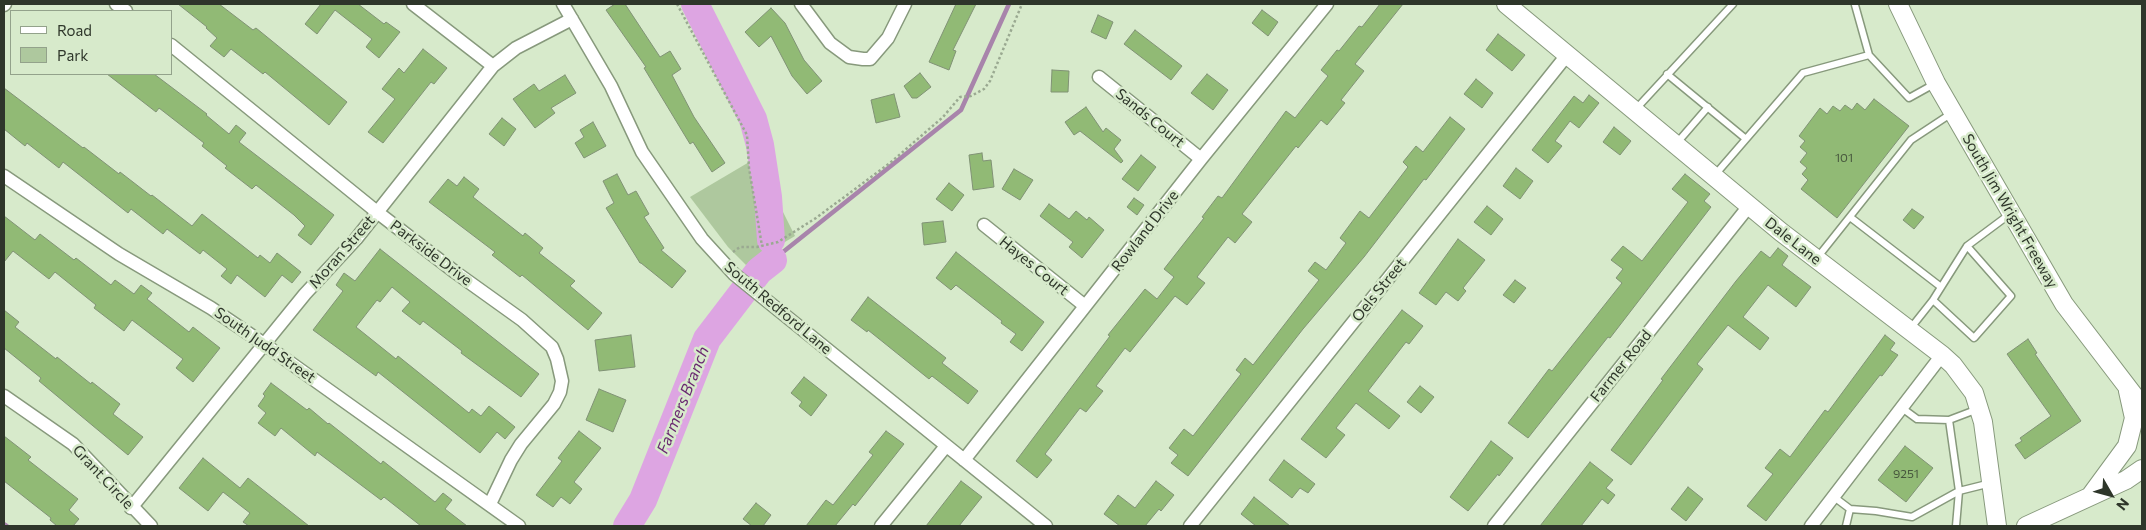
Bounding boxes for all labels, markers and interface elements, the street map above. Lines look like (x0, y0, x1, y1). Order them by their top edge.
legend (10, 10, 172, 75)
text: Road (57, 21, 92, 39)
text: Park (57, 46, 88, 64)
street label: Sands Court (1112, 85, 1188, 151)
street label: South Jim Wright Freeway (1958, 131, 2062, 291)
house number: 101 (1835, 151, 1853, 165)
street label: Rowland Drive (1108, 187, 1182, 275)
street label: Moran Street (305, 212, 379, 292)
street label: Dale Lane (1761, 213, 1825, 269)
street label: Parkside Drive (387, 216, 475, 290)
street label: Hayes Court (996, 233, 1072, 299)
street label: Oels Street (1348, 255, 1410, 325)
street label: South Redford Lane (721, 258, 835, 358)
street label: South Judd Street (211, 303, 319, 387)
street label: Farmer Road (1587, 327, 1655, 405)
water label: Farmers Branch (653, 344, 713, 456)
street label: Grant Circle (69, 441, 137, 513)
house number: 9251 (1893, 467, 1919, 481)
north arrow (2086, 470, 2136, 520)
text: N (2113, 495, 2133, 514)

